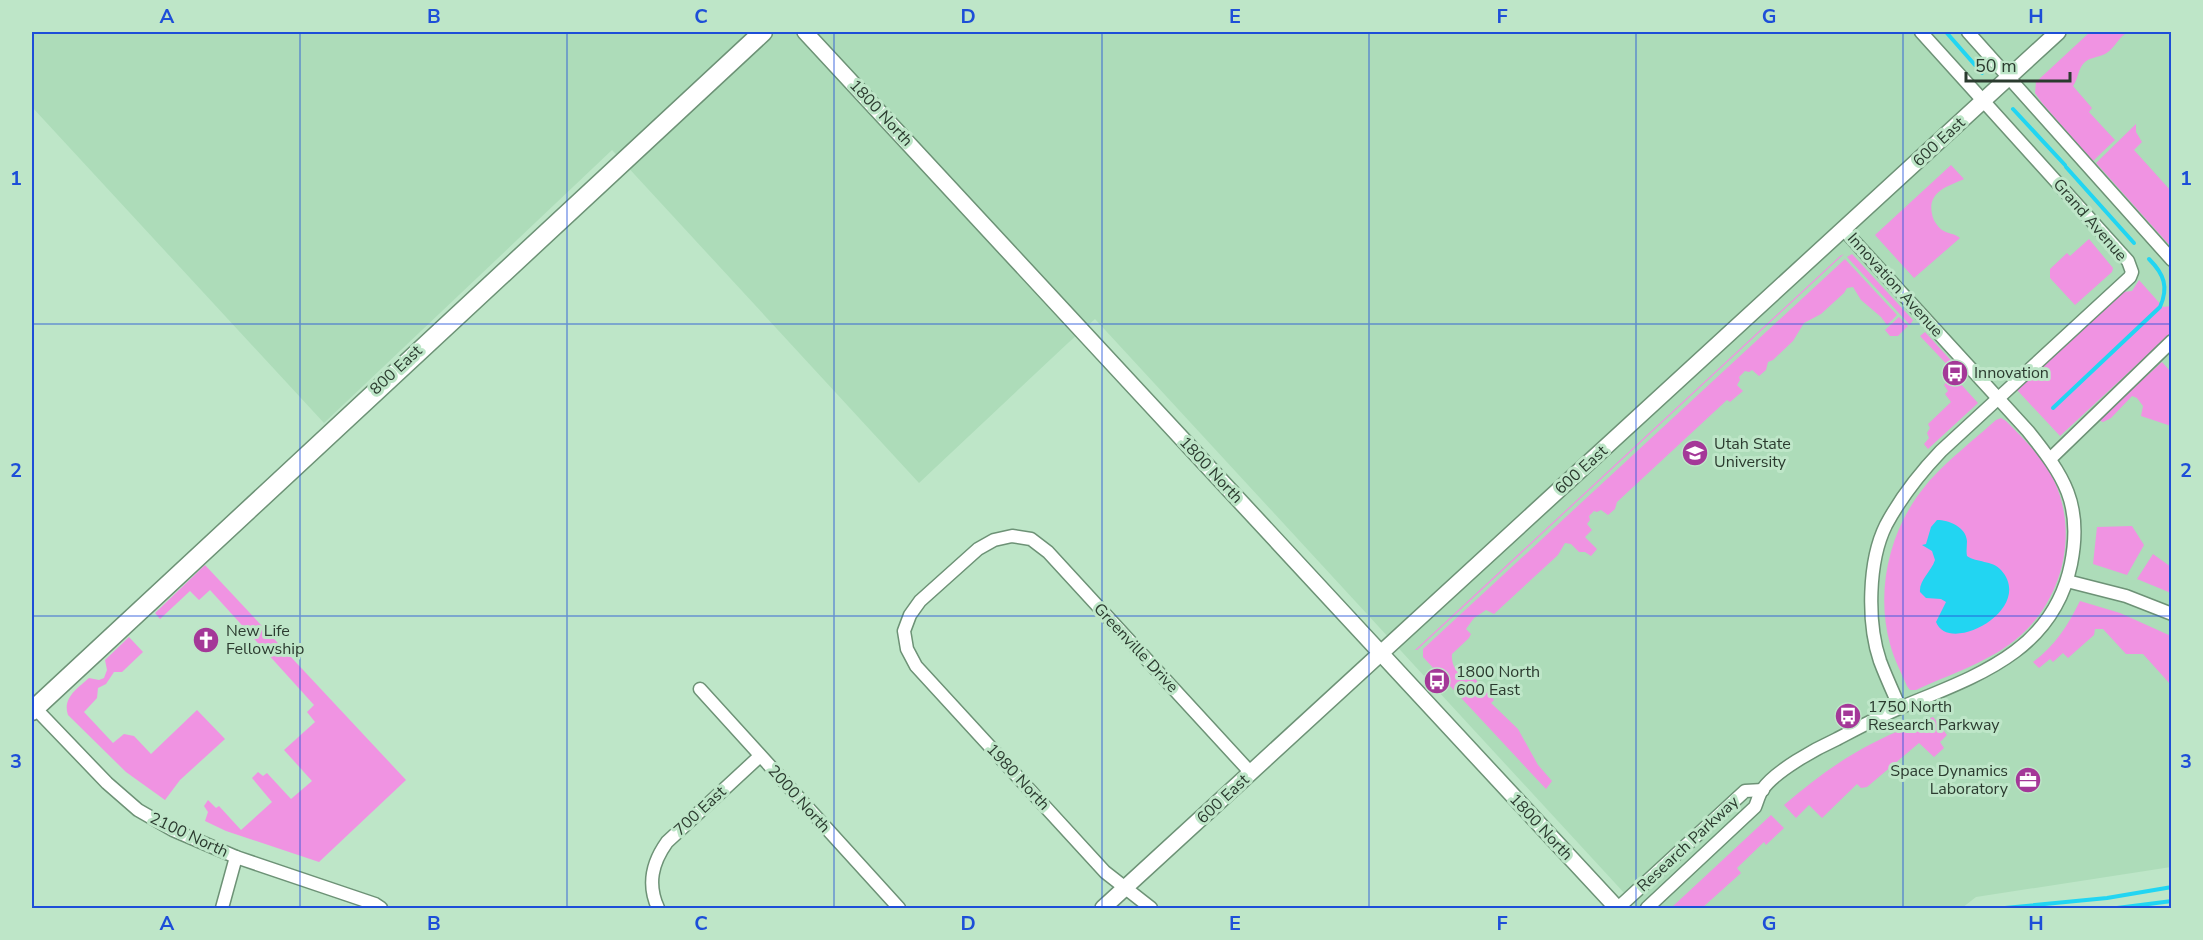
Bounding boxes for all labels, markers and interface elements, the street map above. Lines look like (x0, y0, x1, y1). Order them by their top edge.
text: A (160, 3, 175, 30)
text: B (427, 3, 441, 30)
text: C (694, 3, 708, 30)
text: D (960, 3, 976, 30)
text: E (1229, 3, 1241, 30)
text: F (1496, 3, 1508, 30)
text: G (1762, 3, 1776, 30)
text: H (2028, 3, 2044, 30)
scale bar (1966, 45, 2070, 83)
text: 50 m (1975, 54, 2017, 78)
street label: 1800 North (844, 75, 918, 151)
street label: 600 East (1908, 112, 1970, 172)
text: 1 (10, 165, 22, 192)
text: 1 (2180, 165, 2192, 192)
street label: Grand Avenue (2048, 174, 2132, 266)
street label: Innovation Avenue (1842, 228, 1948, 342)
street label: 800 East (365, 340, 427, 400)
bus stop icon: Innovation (1940, 358, 1970, 388)
place label: Innovation (1974, 362, 2049, 384)
street label: 1800 North (1174, 432, 1248, 508)
place label: Utah State University (1714, 433, 1791, 473)
school or university icon: Utah State University (1680, 438, 1710, 468)
street label: 600 East (1550, 440, 1612, 500)
text: 2 (10, 457, 22, 484)
text: 2 (2180, 457, 2192, 484)
street label: Greenville Drive (1089, 598, 1183, 698)
place label: New Life Fellowship (226, 620, 304, 660)
church icon: New Life Fellowship (191, 625, 221, 655)
place label: 1800 North 600 East (1456, 661, 1540, 701)
bus stop icon: 1800 North 600 East (1422, 666, 1452, 696)
place label: 1750 North Research Parkway (1868, 696, 2000, 736)
bus stop icon: 1750 North Research Parkway (1833, 701, 1863, 731)
street label: 1980 North (981, 739, 1055, 815)
text: 3 (10, 748, 22, 775)
text: 3 (2180, 748, 2192, 775)
street label: 2000 North (763, 760, 835, 838)
place label: Space Dynamics Laboratory (1890, 760, 2009, 800)
office icon: Space Dynamics Laboratory (2013, 765, 2043, 795)
street label: 600 East (1192, 769, 1254, 829)
street label: 700 East (669, 781, 731, 841)
street label: 1800 North (1504, 789, 1578, 865)
street label: Research Parkway (1632, 791, 1744, 897)
street label: 2100 North (146, 807, 232, 863)
text: A (160, 910, 175, 937)
text: B (427, 910, 441, 937)
text: C (694, 910, 708, 937)
text: D (960, 910, 976, 937)
text: E (1229, 910, 1241, 937)
text: F (1496, 910, 1508, 937)
text: G (1762, 910, 1776, 937)
text: H (2028, 910, 2044, 937)

